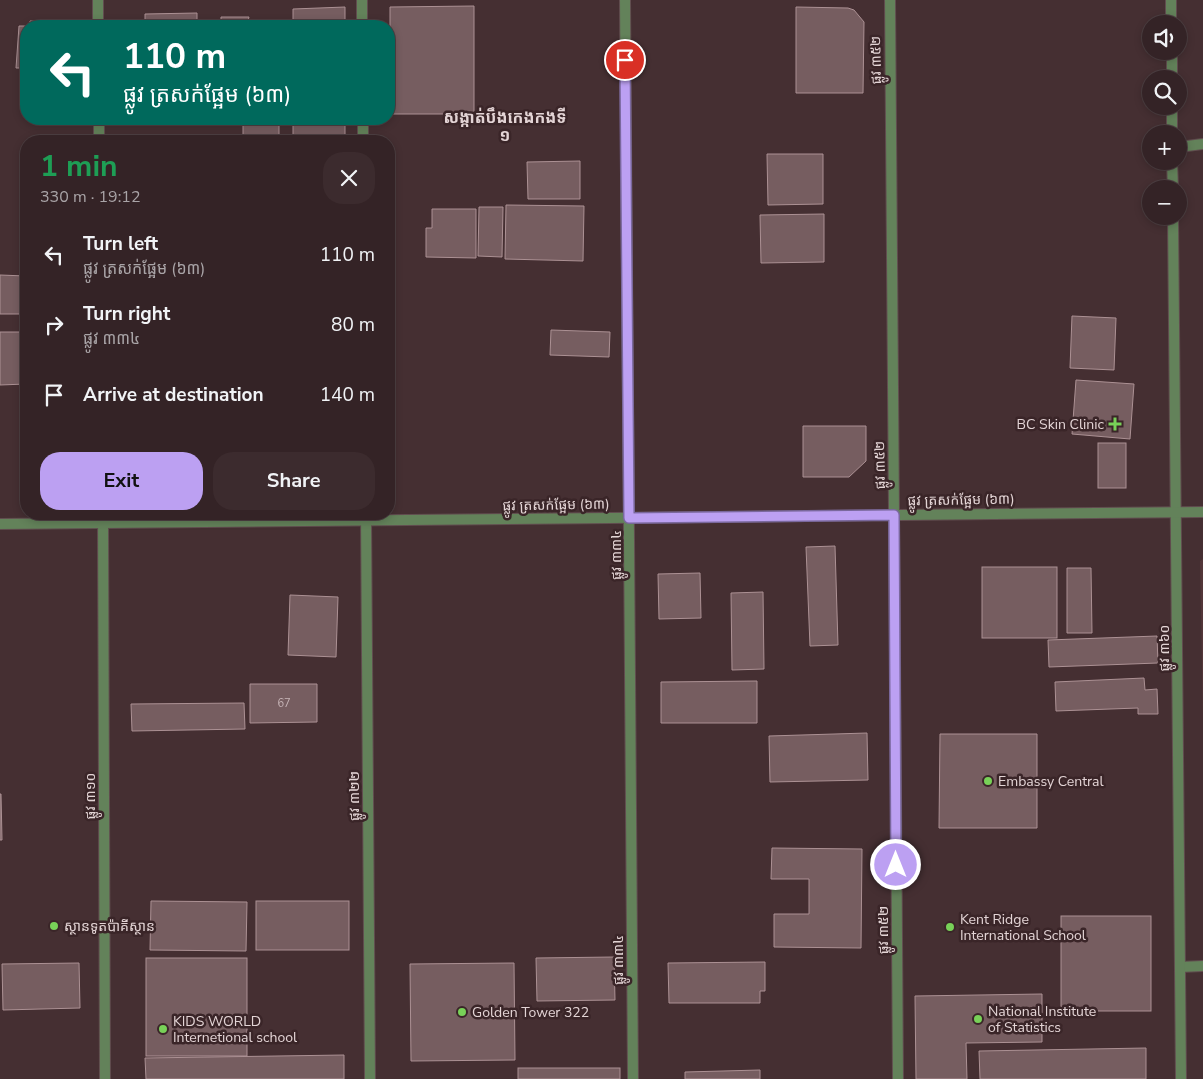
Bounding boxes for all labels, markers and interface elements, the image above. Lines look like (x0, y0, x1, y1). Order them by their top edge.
map controls (1142, 15, 1187, 225)
button: sound (1142, 15, 1187, 60)
text: 110 m (123, 33, 226, 80)
street label: ផ្លូវ ៣៥២ (866, 36, 888, 84)
pin (604, 39, 646, 81)
icon: left (40, 40, 105, 105)
icon: arrive (611, 46, 639, 74)
button: search (1142, 70, 1187, 115)
text: ផ្លូវ ត្រសក់ផ្អែម (៦៣) (123, 80, 291, 110)
district label: សង្កាត់បឹងកេងកងទី ១ (443, 107, 567, 147)
button: + (1142, 125, 1187, 170)
text: 1 min (40, 146, 118, 187)
button: close (323, 152, 375, 204)
button: − (1142, 180, 1187, 225)
text: 330 m · 19:12 (40, 186, 141, 208)
text: Turn left (83, 231, 158, 257)
icon: left (40, 241, 68, 269)
text: 110 m (320, 242, 375, 268)
text: ផ្លូវ ត្រសក់ផ្អែម (៦៣) (83, 258, 205, 280)
text: Turn right (83, 301, 170, 327)
icon: right (40, 311, 68, 339)
text: 80 m (331, 312, 375, 338)
text: ផ្លូវ ៣៣៤ (83, 328, 140, 350)
icon: arrive (40, 381, 68, 409)
text: Arrive at destination (83, 382, 264, 408)
text: 140 m (320, 382, 375, 408)
place label: BC Skin Clinic (1017, 415, 1105, 434)
marker: BC Skin Clinic (1108, 417, 1122, 431)
street label: ផ្លូវ ៣៥២ (870, 441, 892, 489)
button: Exit (40, 452, 203, 510)
button: Share (213, 452, 375, 510)
street label: ផ្លូវ ត្រសក់ផ្អែម (៦៣) (907, 490, 1015, 513)
street label: ផ្លូវ ត្រសក់ផ្អែម (៦៣) (502, 495, 610, 518)
street label: ផ្លូវ ៣៣៤ (607, 530, 628, 580)
street label: ផ្លូវ ៣៦០ (1155, 625, 1176, 671)
house number: 67 (277, 696, 291, 711)
street label: ផ្លូវ ៣២២ (345, 771, 366, 821)
place label: Embassy Central (998, 772, 1104, 791)
street label: ផ្លូវ ៣១០ (81, 773, 102, 819)
marker: Embassy Central (982, 775, 994, 787)
position arrow (869, 838, 921, 890)
street label: ផ្លូវ ៣៥២ (874, 906, 895, 954)
place label: Kent Ridge International School (960, 910, 1087, 945)
place label: ស្ថានទូតប៉ាគីស្ថាន (64, 917, 155, 936)
marker: ស្ថានទូតប៉ាគីស្ថាន (48, 920, 60, 932)
marker: Kent Ridge International School (944, 921, 956, 933)
street label: ផ្លូវ ៣៣៤ (609, 935, 630, 985)
place label: National Institute of Statistics (988, 1002, 1096, 1037)
place label: Golden Tower 322 (472, 1003, 589, 1022)
marker: Golden Tower 322 (456, 1006, 468, 1018)
place label: KIDS WORLD Internetional school (173, 1012, 298, 1047)
marker: National Institute of Statistics (972, 1013, 984, 1025)
marker: KIDS WORLD Internetional school (157, 1023, 169, 1035)

